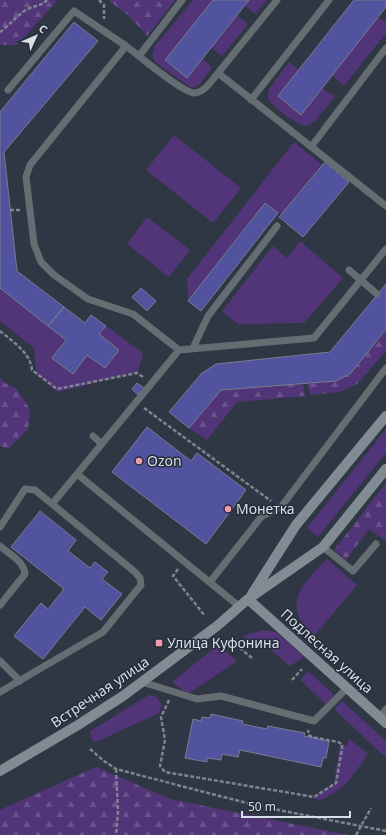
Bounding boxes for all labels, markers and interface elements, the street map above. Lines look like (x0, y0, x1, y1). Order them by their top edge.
north arrow (16, 16, 56, 56)
text: С (36, 21, 51, 36)
place label: Ozon (147, 451, 182, 470)
marker: Ozon (134, 456, 144, 466)
place label: Монетка (236, 499, 295, 518)
marker: Монетка (223, 504, 233, 514)
street label: Подлесная улица (277, 604, 378, 697)
place label: Улица Куфонина (167, 633, 279, 652)
marker: Улица Куфонина (154, 638, 164, 648)
street label: Встречная улица (47, 652, 153, 732)
scale bar (242, 793, 350, 819)
text: 50 m (248, 798, 276, 815)

